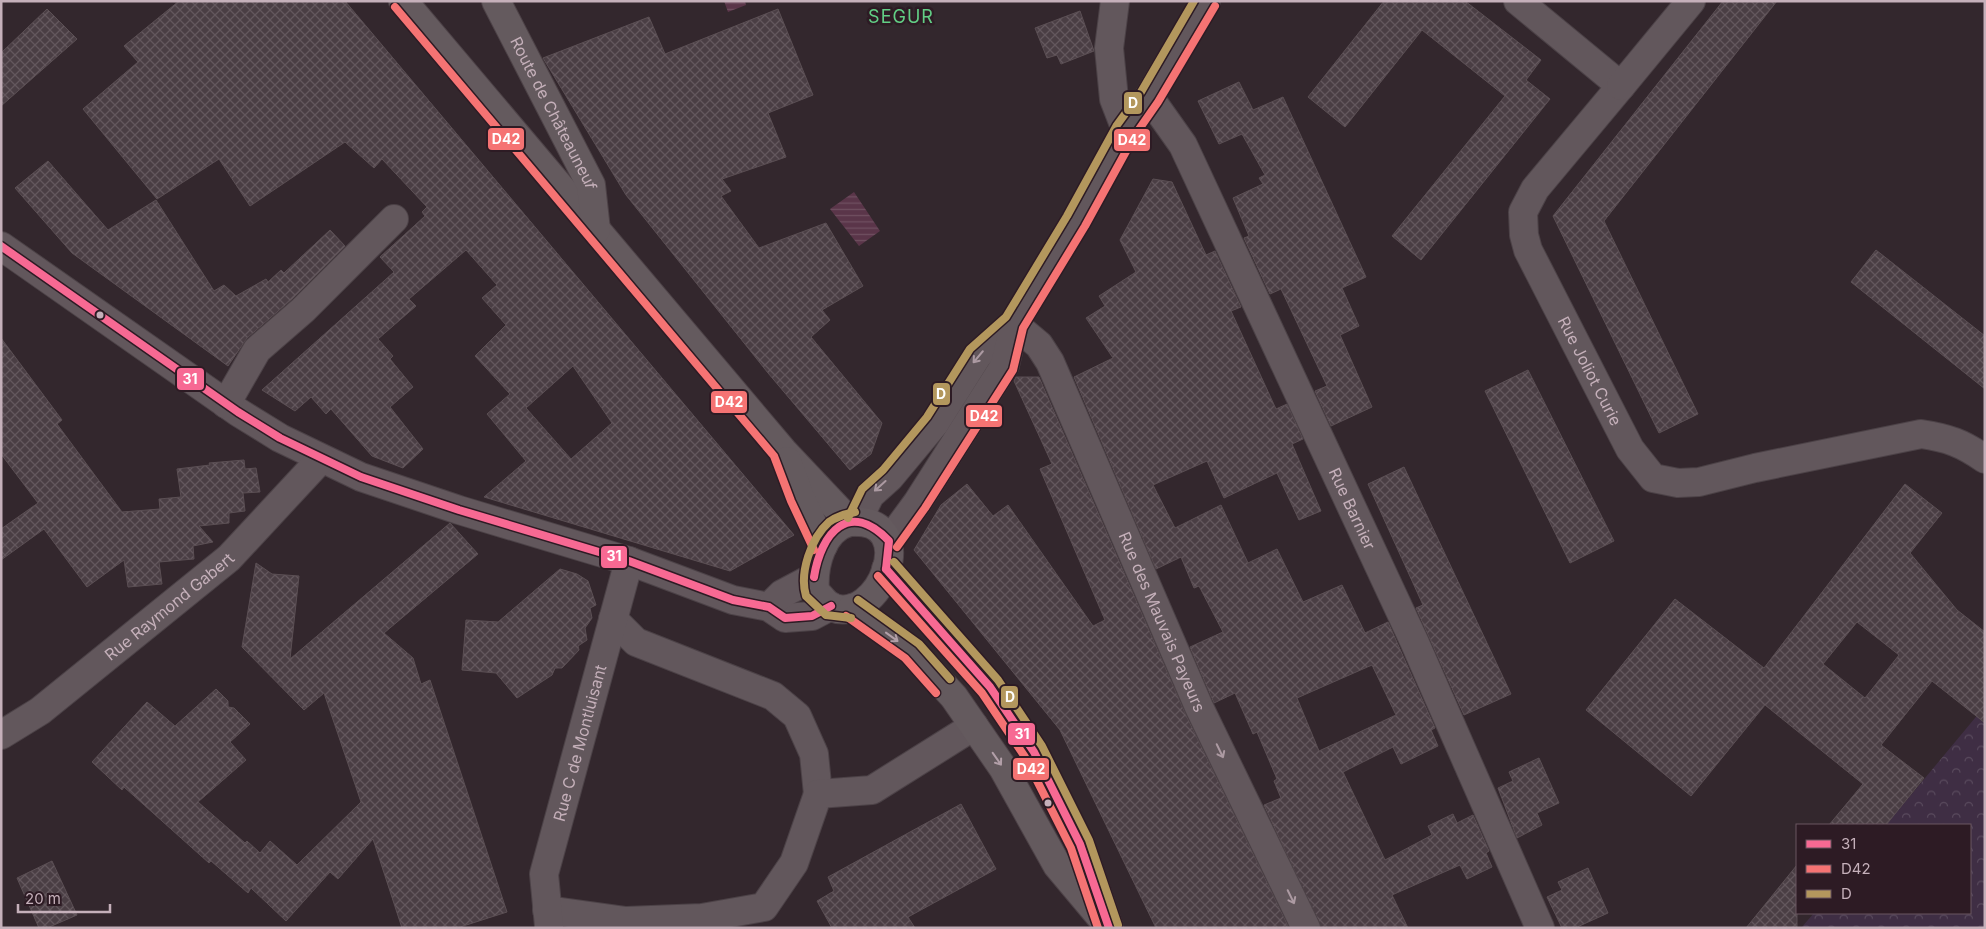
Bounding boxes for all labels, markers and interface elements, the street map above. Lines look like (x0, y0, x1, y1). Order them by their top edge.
district label: SEGUR (868, 6, 934, 27)
street label: Route de Châteauneuf (506, 33, 601, 190)
line badge: D (1123, 91, 1143, 115)
text: D (1128, 94, 1138, 111)
line badge: D42 (487, 127, 525, 151)
line badge: D42 (1113, 128, 1151, 152)
text: D42 (492, 130, 520, 147)
text: D42 (1118, 131, 1146, 148)
unlabelled marker (95, 310, 105, 320)
street label: Rue Joliot Curie (1554, 313, 1626, 429)
one-way arrow (973, 350, 984, 363)
line badge: 31 (176, 367, 205, 391)
text: 31 (182, 370, 198, 387)
line badge: D (932, 382, 951, 406)
text: D (936, 385, 946, 402)
line badge: D42 (710, 390, 748, 414)
text: D42 (715, 393, 743, 410)
line badge: D42 (965, 404, 1003, 428)
text: D42 (970, 407, 998, 424)
street label: Rue Barnier (1325, 465, 1380, 553)
one-way arrow (873, 480, 886, 491)
street label: Rue des Mauvais Payeurs (1115, 529, 1210, 715)
line badge: 31 (600, 545, 628, 569)
text: 31 (606, 547, 622, 564)
street label: Rue Raymond Gabert (101, 549, 239, 665)
one-way arrow (885, 632, 899, 642)
street label: Rue C de Montluisant (549, 662, 610, 824)
line badge: D (1000, 685, 1019, 709)
text: D (1005, 688, 1015, 705)
line badge: 31 (1007, 722, 1036, 746)
text: 31 (1014, 725, 1030, 742)
one-way arrow (1216, 743, 1226, 758)
one-way arrow (992, 752, 1002, 766)
line badge: D42 (1012, 757, 1050, 781)
text: D42 (1017, 760, 1045, 777)
unlabelled marker (1043, 798, 1053, 808)
legend (1796, 824, 1971, 914)
text: 31 (1841, 834, 1856, 853)
text: D42 (1841, 859, 1871, 878)
scale bar (18, 882, 110, 914)
text: D (1841, 884, 1852, 903)
text: 20 m (25, 889, 61, 908)
one-way arrow (1287, 889, 1296, 904)

